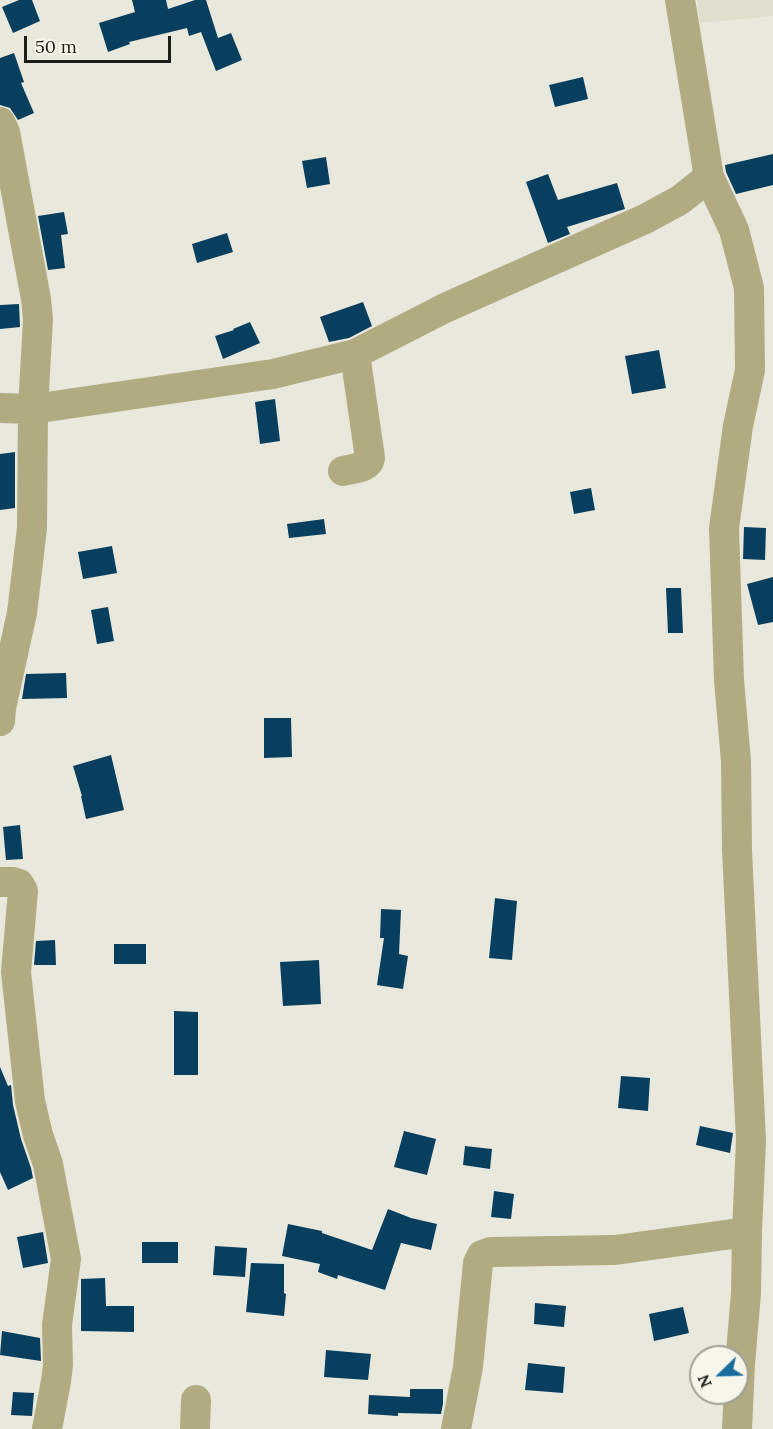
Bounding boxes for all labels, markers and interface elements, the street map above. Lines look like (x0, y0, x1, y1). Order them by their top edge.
scale bar (27, 24, 174, 62)
text: 50 m (35, 35, 77, 58)
north arrow (689, 1345, 749, 1405)
text: N (693, 1372, 716, 1391)

